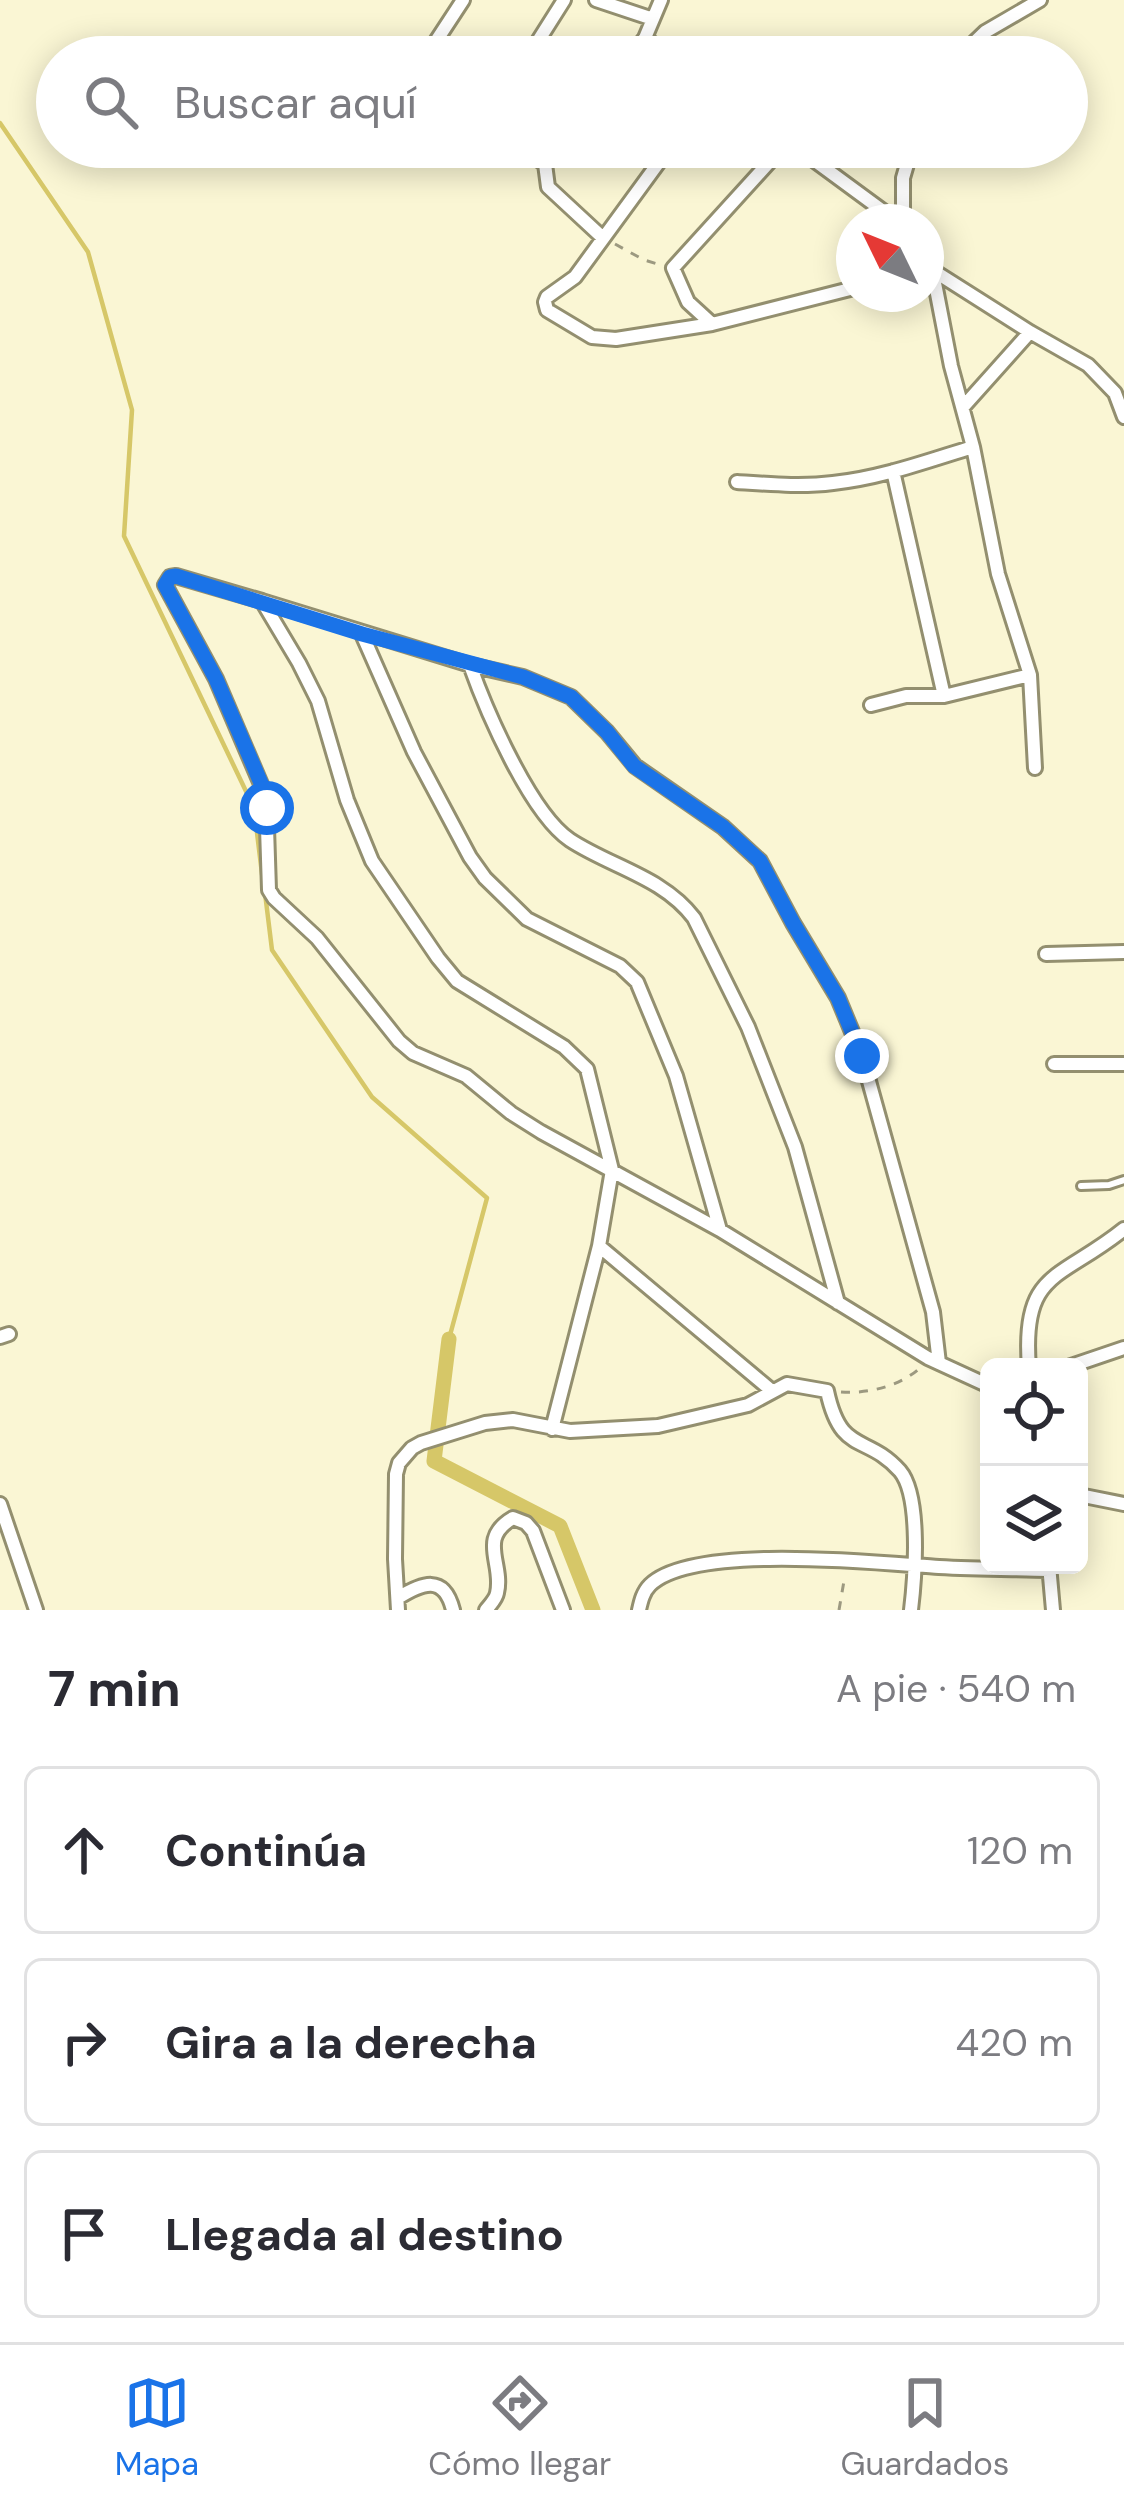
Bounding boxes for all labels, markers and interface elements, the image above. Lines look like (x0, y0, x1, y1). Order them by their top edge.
search box (36, 36, 1088, 168)
icon: search (78, 69, 144, 135)
text: Buscar aquí (174, 73, 417, 132)
north arrow (836, 204, 944, 312)
route start (240, 781, 294, 835)
route end (835, 1029, 889, 1083)
map controls (980, 1358, 1088, 1574)
button: locate (980, 1358, 1088, 1466)
button: layers (980, 1466, 1088, 1574)
text: 7 min (48, 1655, 181, 1722)
text: A pie · 540 m (836, 1663, 1076, 1714)
icon: ahead (51, 1817, 117, 1883)
text: Continúa (165, 1821, 367, 1880)
text: 120 m (967, 1825, 1073, 1876)
icon: right (51, 2009, 117, 2075)
text: Gira a la derecha (165, 2013, 537, 2072)
text: 420 m (955, 2017, 1073, 2068)
icon: arrive (51, 2201, 117, 2267)
text: Llegada al destino (165, 2205, 564, 2264)
tab: Mapa (115, 2370, 199, 2485)
tab: Cómo llegar (428, 2370, 611, 2485)
tab: Guardados (840, 2370, 1009, 2485)

